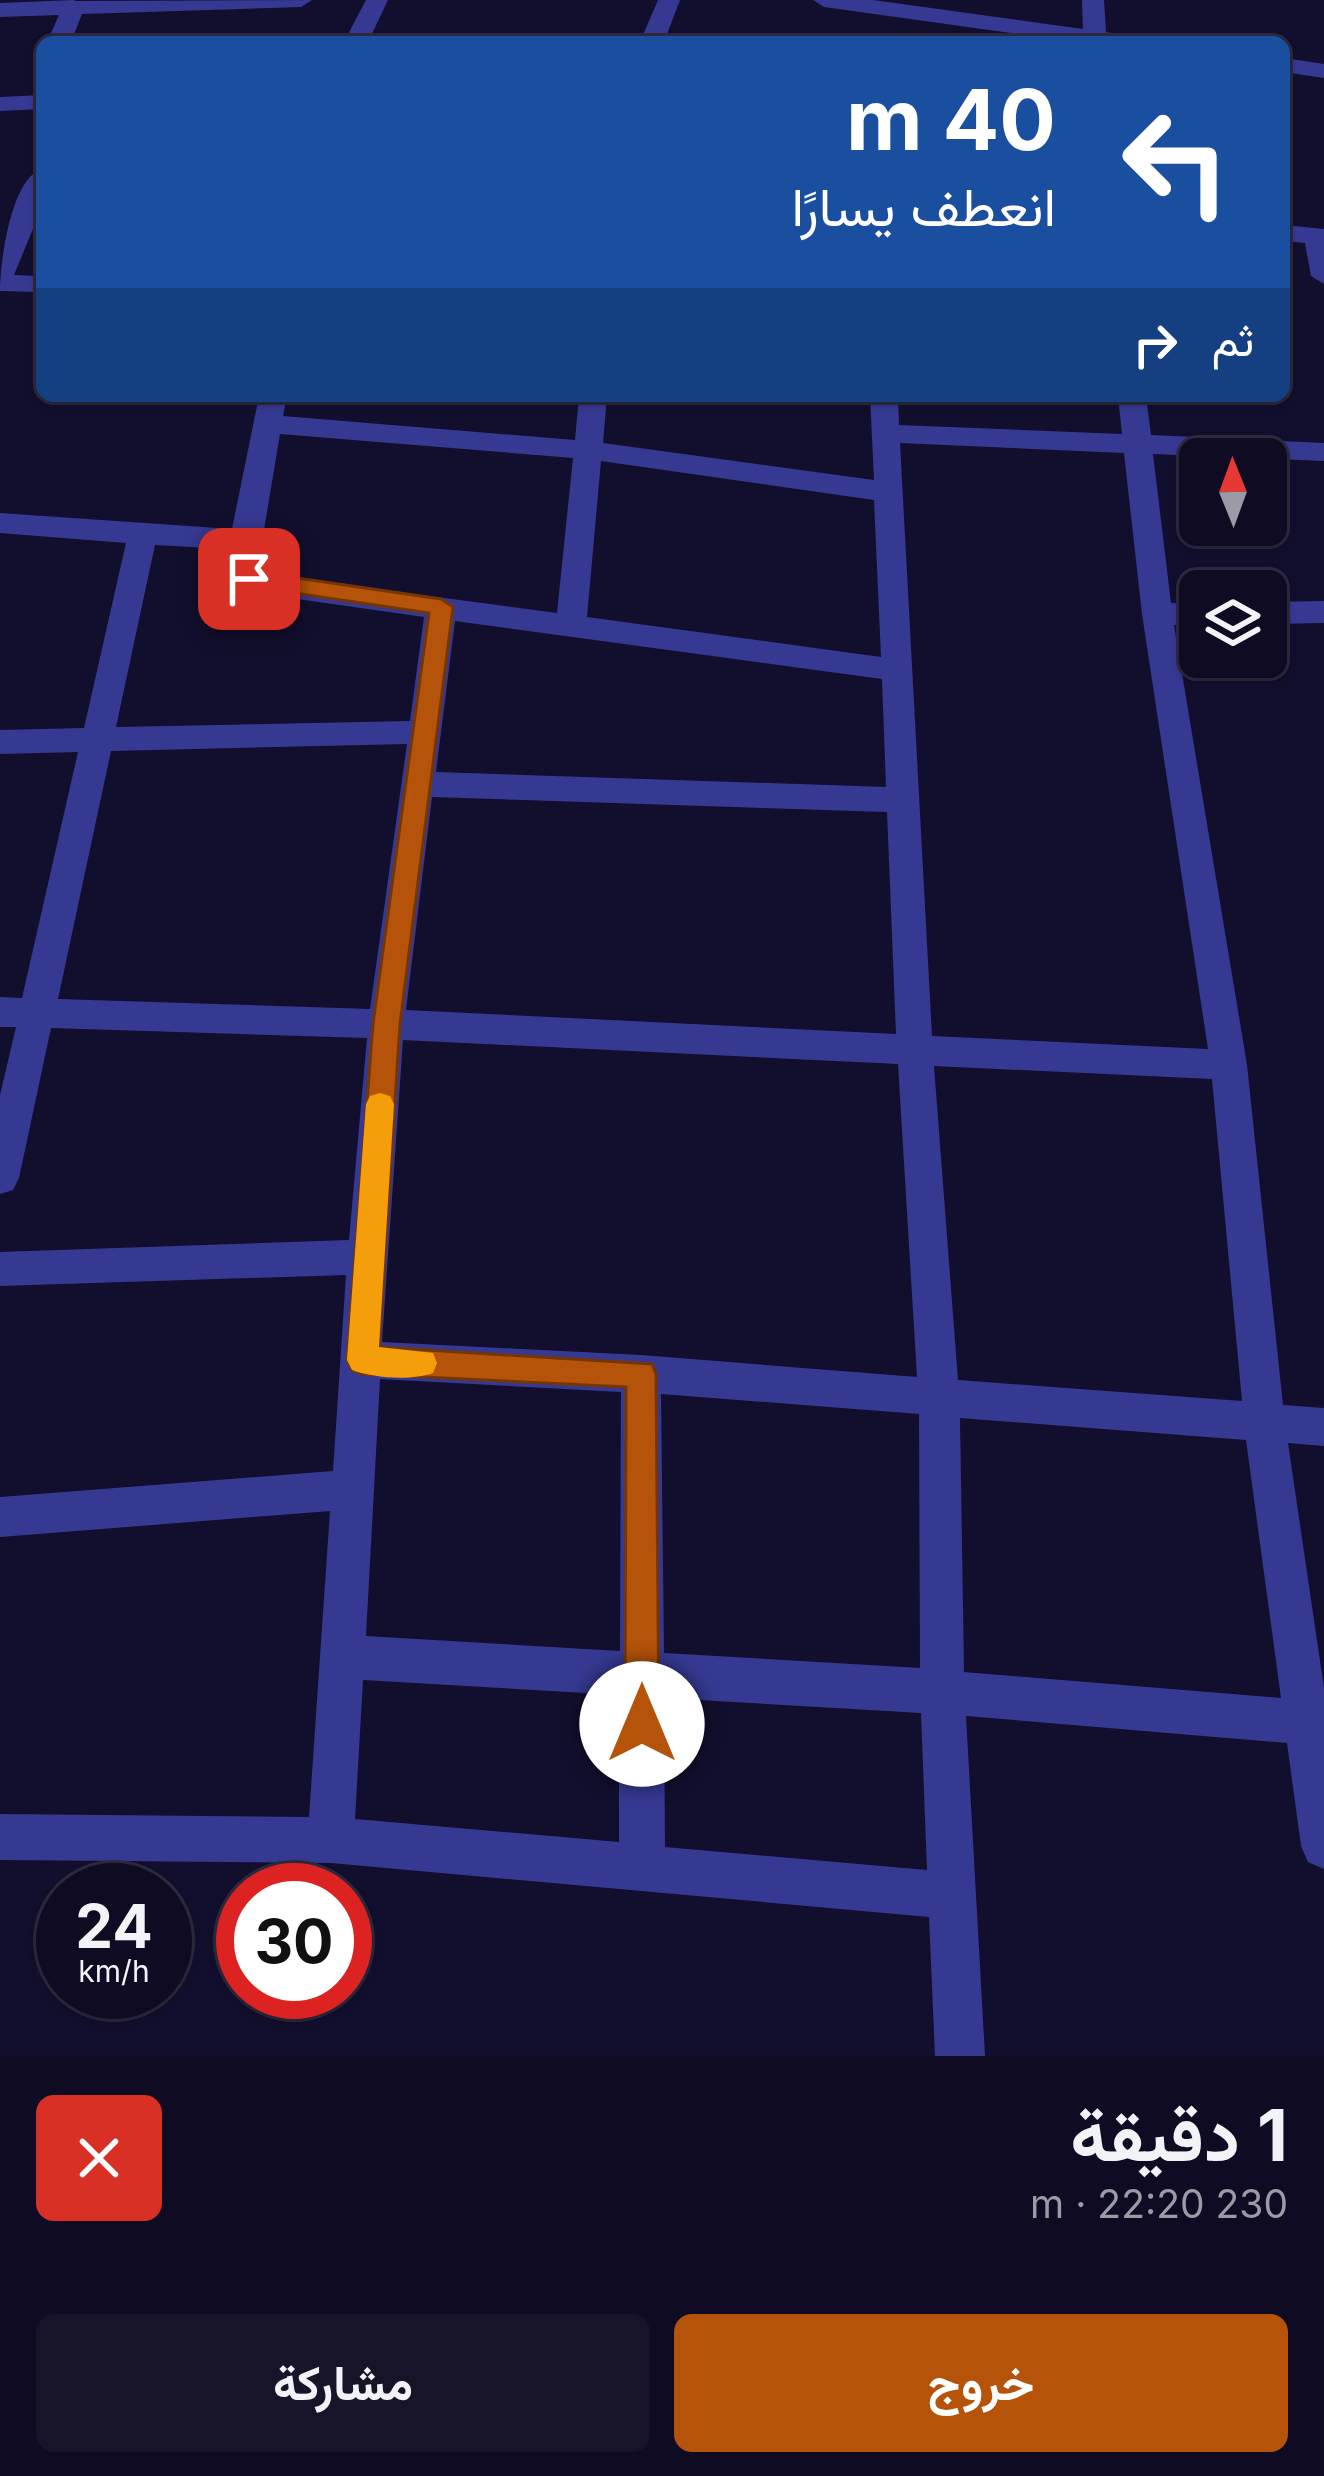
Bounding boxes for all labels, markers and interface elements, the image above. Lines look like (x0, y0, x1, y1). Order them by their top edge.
text: 40 m (846, 69, 1056, 170)
icon: left (1098, 84, 1254, 240)
text: انعطف يسارًا (792, 174, 1056, 239)
icon: right (1122, 312, 1188, 378)
text: ثم (1212, 312, 1254, 367)
north arrow (1179, 438, 1287, 546)
map controls (1179, 438, 1287, 678)
pin (198, 528, 300, 630)
icon: arrive (216, 546, 282, 612)
button: layers (1179, 570, 1287, 678)
position arrow (579, 1661, 705, 1787)
speed limit sign: 30 (216, 1863, 372, 2019)
text: 24 (75, 1890, 153, 1962)
text: km/h (78, 1953, 150, 1989)
text: 1 دقيقة (1070, 2091, 1288, 2178)
button: close (36, 2095, 162, 2221)
text: 230 m · 22:20 (1030, 2180, 1288, 2227)
button: مشاركة (36, 2314, 650, 2452)
button: خروج (674, 2314, 1288, 2452)

